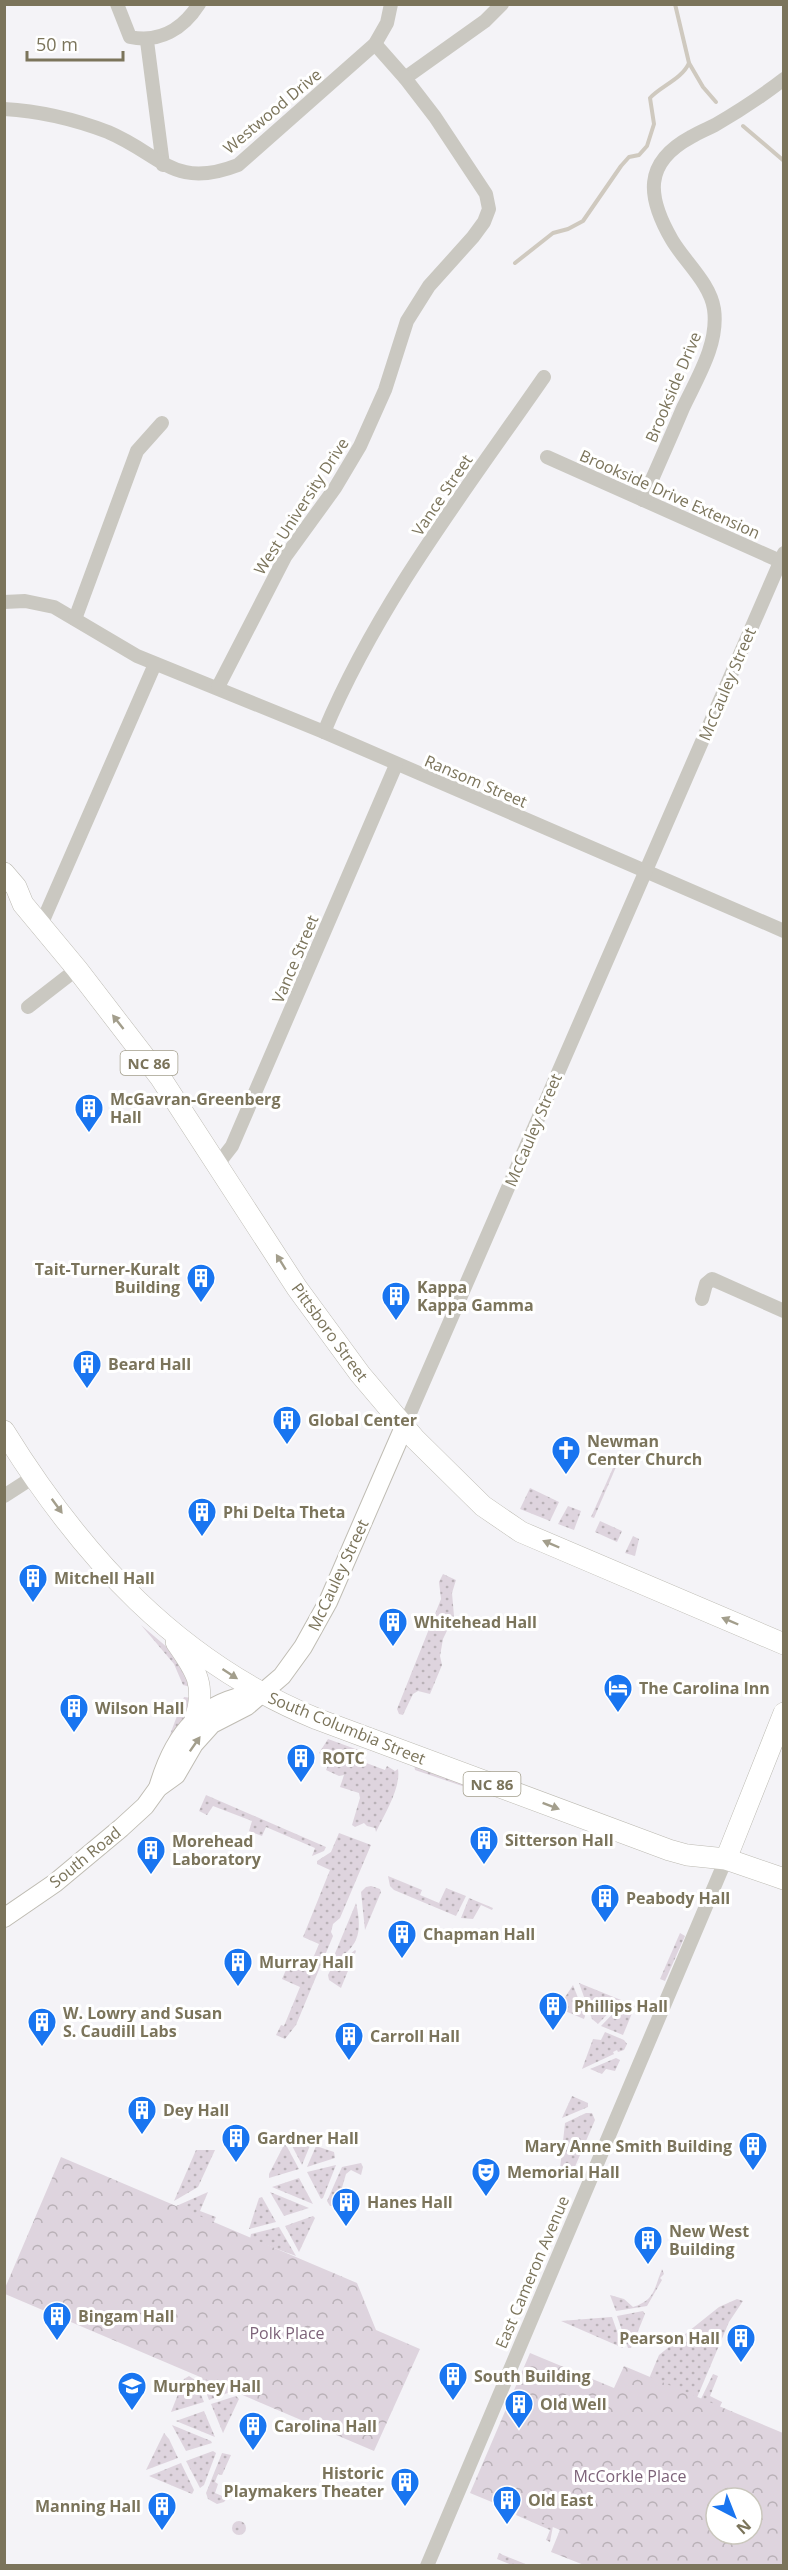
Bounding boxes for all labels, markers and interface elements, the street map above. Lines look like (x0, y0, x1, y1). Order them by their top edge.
scale bar (27, 24, 123, 62)
text: 50 m (36, 32, 78, 56)
street label: Westwood Drive (218, 63, 326, 159)
street label: Brookside Drive (640, 328, 706, 446)
street label: West University Drive (248, 433, 354, 579)
street label: Brookside Drive Extension (576, 444, 764, 544)
street label: Vance Street (407, 450, 477, 540)
street label: McCauley Street (693, 624, 761, 744)
street label: Ransom Street (421, 749, 531, 813)
street label: Vance Street (267, 911, 324, 1006)
one-way arrow (112, 1015, 124, 1031)
road number: NC 86 (120, 1051, 178, 1075)
street label: McCauley Street (499, 1070, 567, 1190)
place label: McGavran-Greenberg Hall (110, 1088, 280, 1128)
building icon: McGavran-Greenberg Hall (73, 1092, 105, 1134)
one-way arrow (275, 1254, 286, 1271)
place label: Tait-Turner-Kuralt Building (35, 1258, 180, 1298)
building icon: Tait-Turner-Kuralt Building (185, 1262, 217, 1304)
place label: Kappa Kappa Gamma (417, 1276, 534, 1316)
street label: Pittsboro Street (287, 1278, 373, 1386)
building icon: Kappa Kappa Gamma (380, 1280, 412, 1322)
building icon: Beard Hall (71, 1348, 103, 1390)
place label: Beard Hall (108, 1353, 191, 1375)
building icon: Global Center (271, 1404, 303, 1446)
place label: Global Center (308, 1409, 417, 1431)
place label: Newman Center Church (587, 1430, 702, 1470)
church icon: Newman Center Church (550, 1434, 582, 1476)
building icon: Phi Delta Theta (186, 1496, 218, 1538)
one-way arrow (51, 1497, 63, 1513)
place label: Phi Delta Theta (223, 1501, 345, 1523)
street label: McCauley Street (303, 1515, 374, 1634)
one-way arrow (541, 1539, 559, 1549)
building icon: Mitchell Hall (17, 1562, 49, 1604)
place label: Mitchell Hall (54, 1567, 155, 1589)
building icon: Whitehead Hall (377, 1606, 409, 1648)
place label: Whitehead Hall (414, 1611, 537, 1633)
one-way arrow (720, 1616, 738, 1626)
one-way arrow (221, 1668, 237, 1680)
hotel icon: The Carolina Inn (602, 1672, 634, 1714)
place label: The Carolina Inn (639, 1677, 770, 1699)
street label: South Columbia Street (265, 1686, 429, 1770)
building icon: Wilson Hall (58, 1692, 90, 1734)
place label: Wilson Hall (95, 1697, 184, 1719)
one-way arrow (189, 1736, 200, 1752)
building icon: ROTC (285, 1742, 317, 1784)
place label: ROTC (322, 1747, 365, 1769)
road number: NC 86 (464, 1772, 520, 1796)
one-way arrow (542, 1802, 560, 1811)
street label: South Road (45, 1821, 125, 1893)
building icon: Sitterson Hall (468, 1824, 500, 1866)
place label: Sitterson Hall (505, 1829, 614, 1851)
place label: Morehead Laboratory (172, 1830, 262, 1870)
building icon: Morehead Laboratory (135, 1834, 167, 1876)
building icon: Peabody Hall (589, 1882, 621, 1924)
place label: Peabody Hall (626, 1887, 730, 1909)
building icon: Chapman Hall (386, 1918, 418, 1960)
place label: Chapman Hall (423, 1923, 535, 1945)
building icon: Murray Hall (222, 1946, 254, 1988)
place label: Murray Hall (259, 1951, 354, 1973)
building icon: Phillips Hall (537, 1990, 569, 2032)
place label: Phillips Hall (574, 1995, 668, 2017)
place label: W. Lowry and Susan S. Caudill Labs (63, 2002, 222, 2042)
building icon: W. Lowry and Susan S. Caudill Labs (26, 2006, 58, 2048)
building icon: Carroll Hall (333, 2020, 365, 2062)
place label: Carroll Hall (370, 2025, 460, 2047)
building icon: Dey Hall (126, 2094, 158, 2136)
place label: Dey Hall (163, 2099, 229, 2121)
building icon: Gardner Hall (220, 2122, 252, 2164)
place label: Gardner Hall (257, 2127, 359, 2149)
building icon: Mary Anne Smith Building (737, 2130, 769, 2172)
place label: Mary Anne Smith Building (524, 2135, 732, 2157)
theatre icon: Memorial Hall (470, 2156, 502, 2198)
place label: Memorial Hall (507, 2161, 620, 2183)
building icon: Hanes Hall (330, 2186, 362, 2228)
place label: Hanes Hall (367, 2191, 453, 2213)
street label: East Cameron Avenue (490, 2192, 574, 2352)
place label: New West Building (669, 2220, 749, 2260)
building icon: New West Building (632, 2224, 664, 2266)
building icon: Bingam Hall (41, 2300, 73, 2342)
place label: Bingam Hall (78, 2305, 174, 2327)
park label: Polk Place (249, 2322, 325, 2344)
building icon: Pearson Hall (725, 2322, 757, 2364)
place label: Pearson Hall (619, 2327, 720, 2349)
building icon: South Building (437, 2360, 469, 2402)
place label: South Building (474, 2365, 590, 2387)
school or university icon: Murphey Hall (116, 2370, 148, 2412)
place label: Murphey Hall (153, 2375, 261, 2397)
building icon: Old Well (503, 2388, 535, 2430)
place label: Old Well (540, 2393, 607, 2415)
building icon: Carolina Hall (237, 2410, 269, 2452)
place label: Carolina Hall (274, 2415, 377, 2437)
place label: Historic Playmakers Theater (224, 2462, 384, 2502)
park label: McCorkle Place (573, 2465, 687, 2487)
building icon: Historic Playmakers Theater (389, 2466, 421, 2508)
building icon: Old East (491, 2484, 523, 2526)
north arrow (704, 2486, 764, 2546)
place label: Old East (528, 2489, 593, 2511)
building icon: Manning Hall (146, 2490, 178, 2532)
place label: Manning Hall (35, 2495, 141, 2517)
text: N (732, 2515, 756, 2540)

